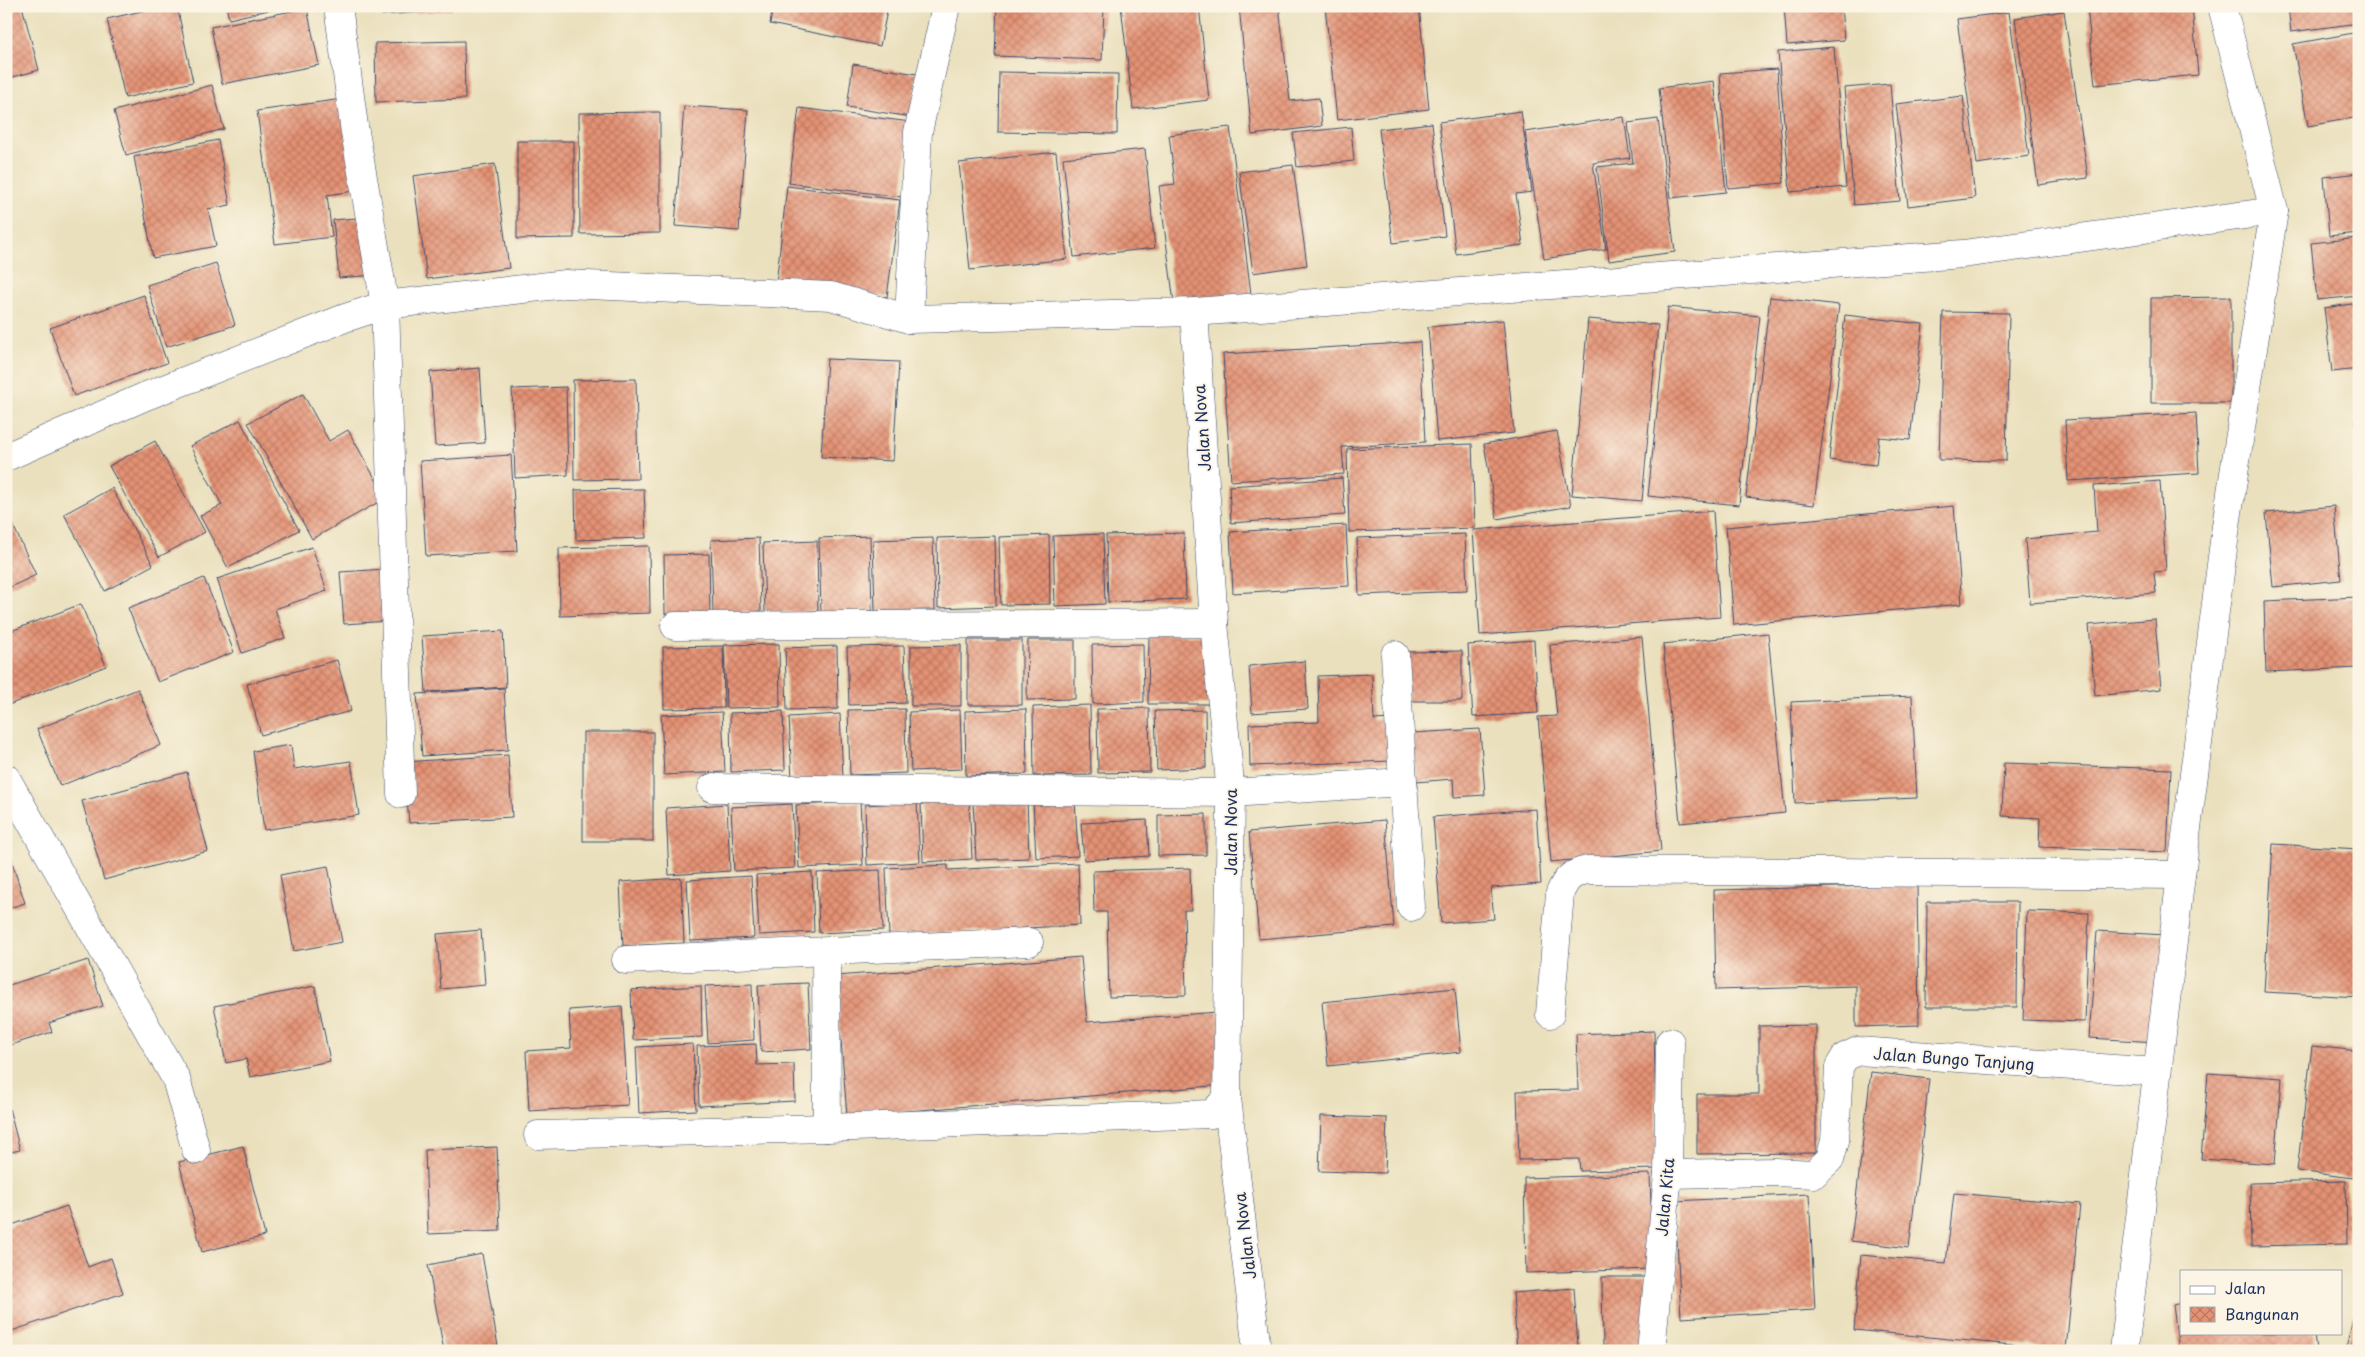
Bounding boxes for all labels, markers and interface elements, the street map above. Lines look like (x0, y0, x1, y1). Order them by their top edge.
street label: Jalan Nova (1186, 383, 1216, 472)
street label: Jalan Nova (1218, 788, 1242, 876)
street label: Jalan Bungo Tanjung (1873, 1040, 2035, 1076)
street label: Jalan Kita (1649, 1157, 1679, 1237)
street label: Jalan Nova (1227, 1191, 1261, 1281)
legend (2180, 1270, 2342, 1334)
text: Jalan (2225, 1276, 2266, 1299)
text: Bangunan (2225, 1302, 2299, 1325)

